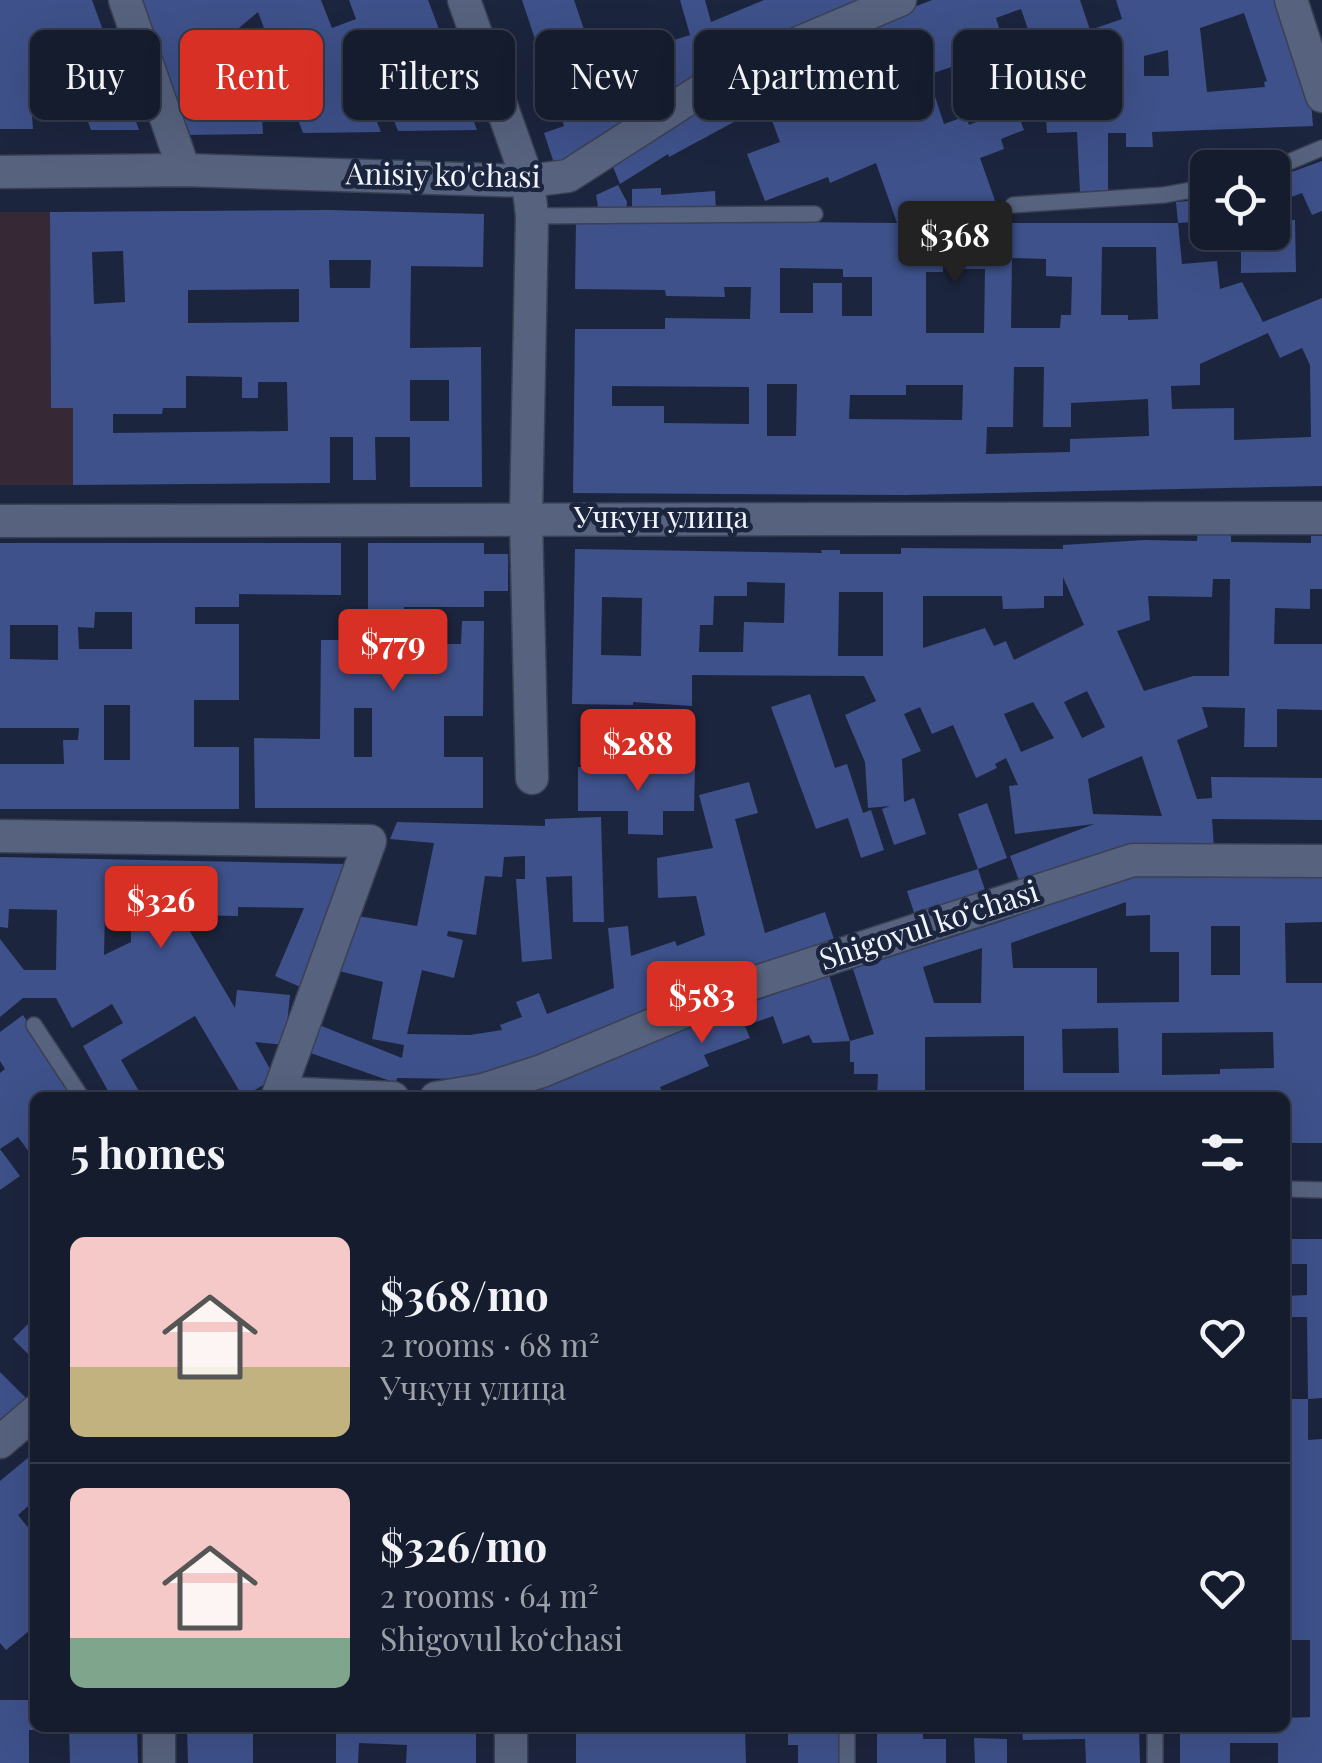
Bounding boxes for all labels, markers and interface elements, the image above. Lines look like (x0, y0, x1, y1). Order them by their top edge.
chip: Buy (30, 30, 160, 120)
chip: Rent (180, 30, 323, 120)
chip: Filters (343, 30, 515, 120)
chip: New (535, 30, 674, 120)
chip: Apartment (694, 30, 933, 120)
chip: House (953, 30, 1122, 120)
map controls (1190, 150, 1290, 250)
button: locate (1190, 150, 1290, 250)
street label: Anisiy ko'chasi (344, 152, 541, 196)
pin: $368 (896, 201, 1014, 286)
text: $368 (920, 212, 990, 255)
street label: Учкун улица (573, 496, 748, 536)
pin: $779 (334, 609, 452, 694)
text: $779 (360, 620, 426, 663)
pin: $288 (579, 709, 697, 794)
text: $288 (602, 720, 674, 763)
pin: $326 (102, 866, 220, 951)
street label: Shigovul koʻchasi (814, 870, 1043, 978)
text: $326 (127, 877, 195, 920)
pin: $583 (643, 961, 761, 1046)
text: $583 (669, 972, 735, 1015)
text: 5 homes (70, 1124, 226, 1180)
icon: filters (1195, 1125, 1250, 1180)
text: $368/mo (380, 1266, 549, 1322)
icon: home (150, 1277, 270, 1397)
icon: heart (1195, 1310, 1250, 1365)
text: 2 rooms · 68 m² (380, 1322, 599, 1365)
text: Учкун улица (380, 1365, 566, 1408)
text: $326/mo (380, 1517, 547, 1573)
icon: home (150, 1528, 270, 1648)
icon: heart (1195, 1561, 1250, 1616)
text: 2 rooms · 64 m² (380, 1573, 599, 1616)
text: Shigovul koʻchasi (380, 1616, 623, 1659)

